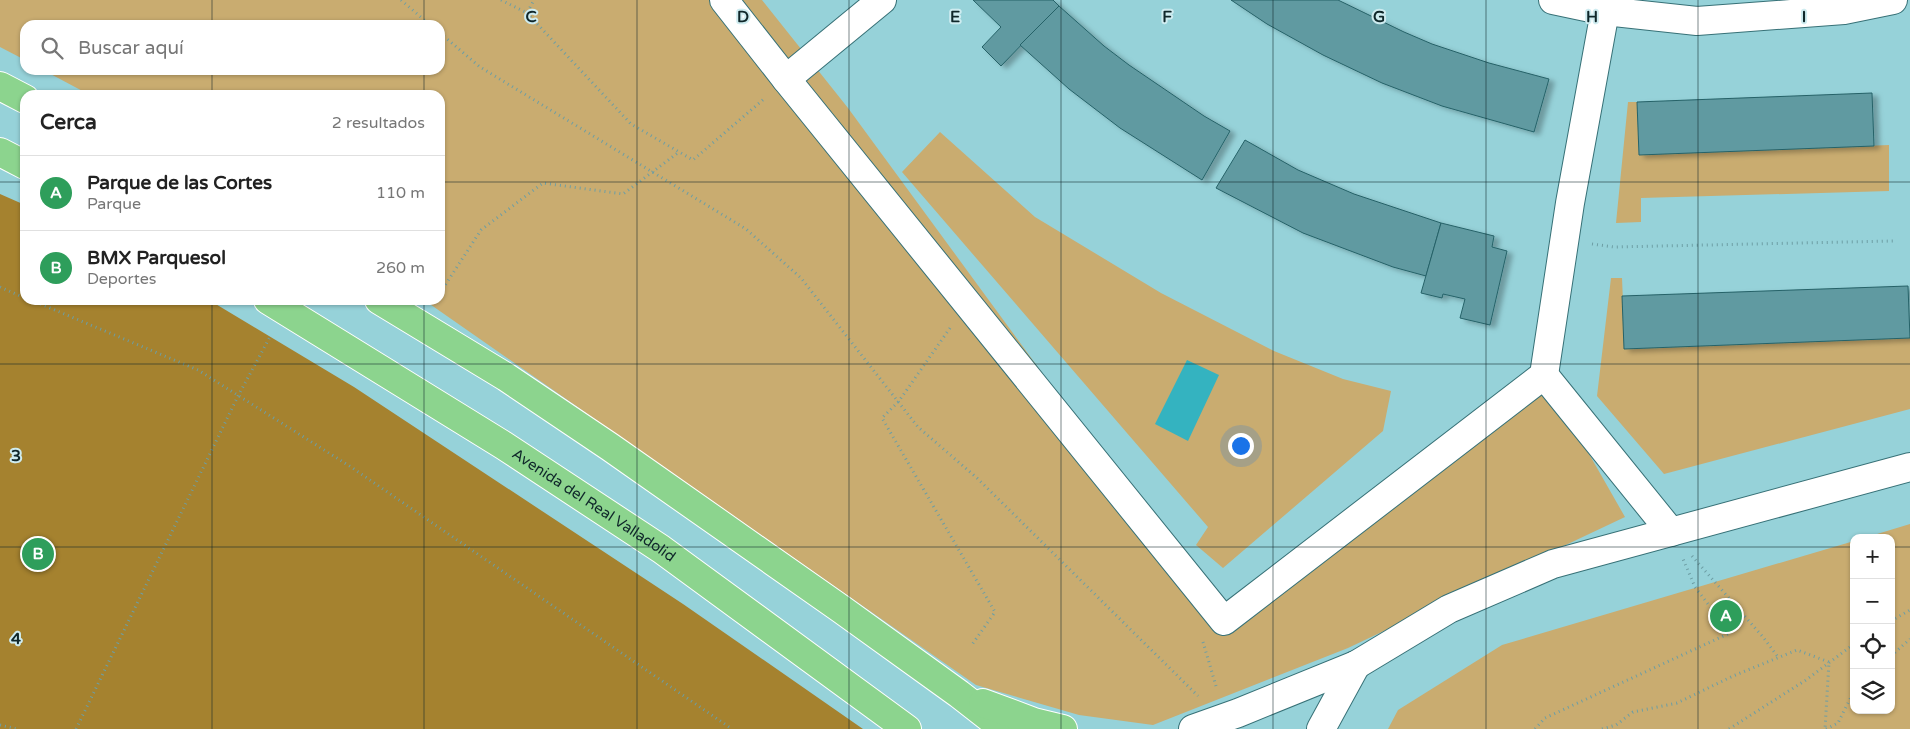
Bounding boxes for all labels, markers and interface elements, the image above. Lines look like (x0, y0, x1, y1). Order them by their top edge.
text: C (525, 7, 537, 27)
text: D (737, 7, 749, 27)
text: E (950, 7, 960, 27)
text: F (1162, 7, 1172, 27)
text: G (1373, 7, 1385, 27)
text: H (1586, 7, 1598, 27)
text: I (1802, 7, 1806, 27)
search box (20, 20, 445, 75)
icon: search (38, 34, 66, 62)
text: Buscar aquí (78, 37, 184, 59)
text: Cerca (40, 110, 97, 135)
text: 2 resultados (332, 113, 425, 133)
text: Parque de las Cortes (87, 172, 272, 194)
text: A (50, 183, 62, 203)
text: 110 m (376, 183, 425, 203)
text: Parque (87, 194, 141, 214)
text: BMX Parquesol (87, 247, 226, 269)
text: B (50, 258, 62, 278)
text: 260 m (376, 258, 425, 278)
text: Deportes (87, 269, 156, 289)
your location (1228, 433, 1254, 459)
street label: Avenida del Real Valladolid (509, 445, 679, 566)
text: 3 (11, 446, 21, 466)
map controls (1850, 534, 1895, 714)
button: + (1850, 534, 1895, 579)
pin: B (22, 535, 54, 573)
button: − (1850, 579, 1895, 624)
pin: A (1710, 597, 1742, 635)
button: locate (1850, 624, 1895, 669)
text: 4 (11, 629, 21, 649)
button: layers (1850, 669, 1895, 714)

